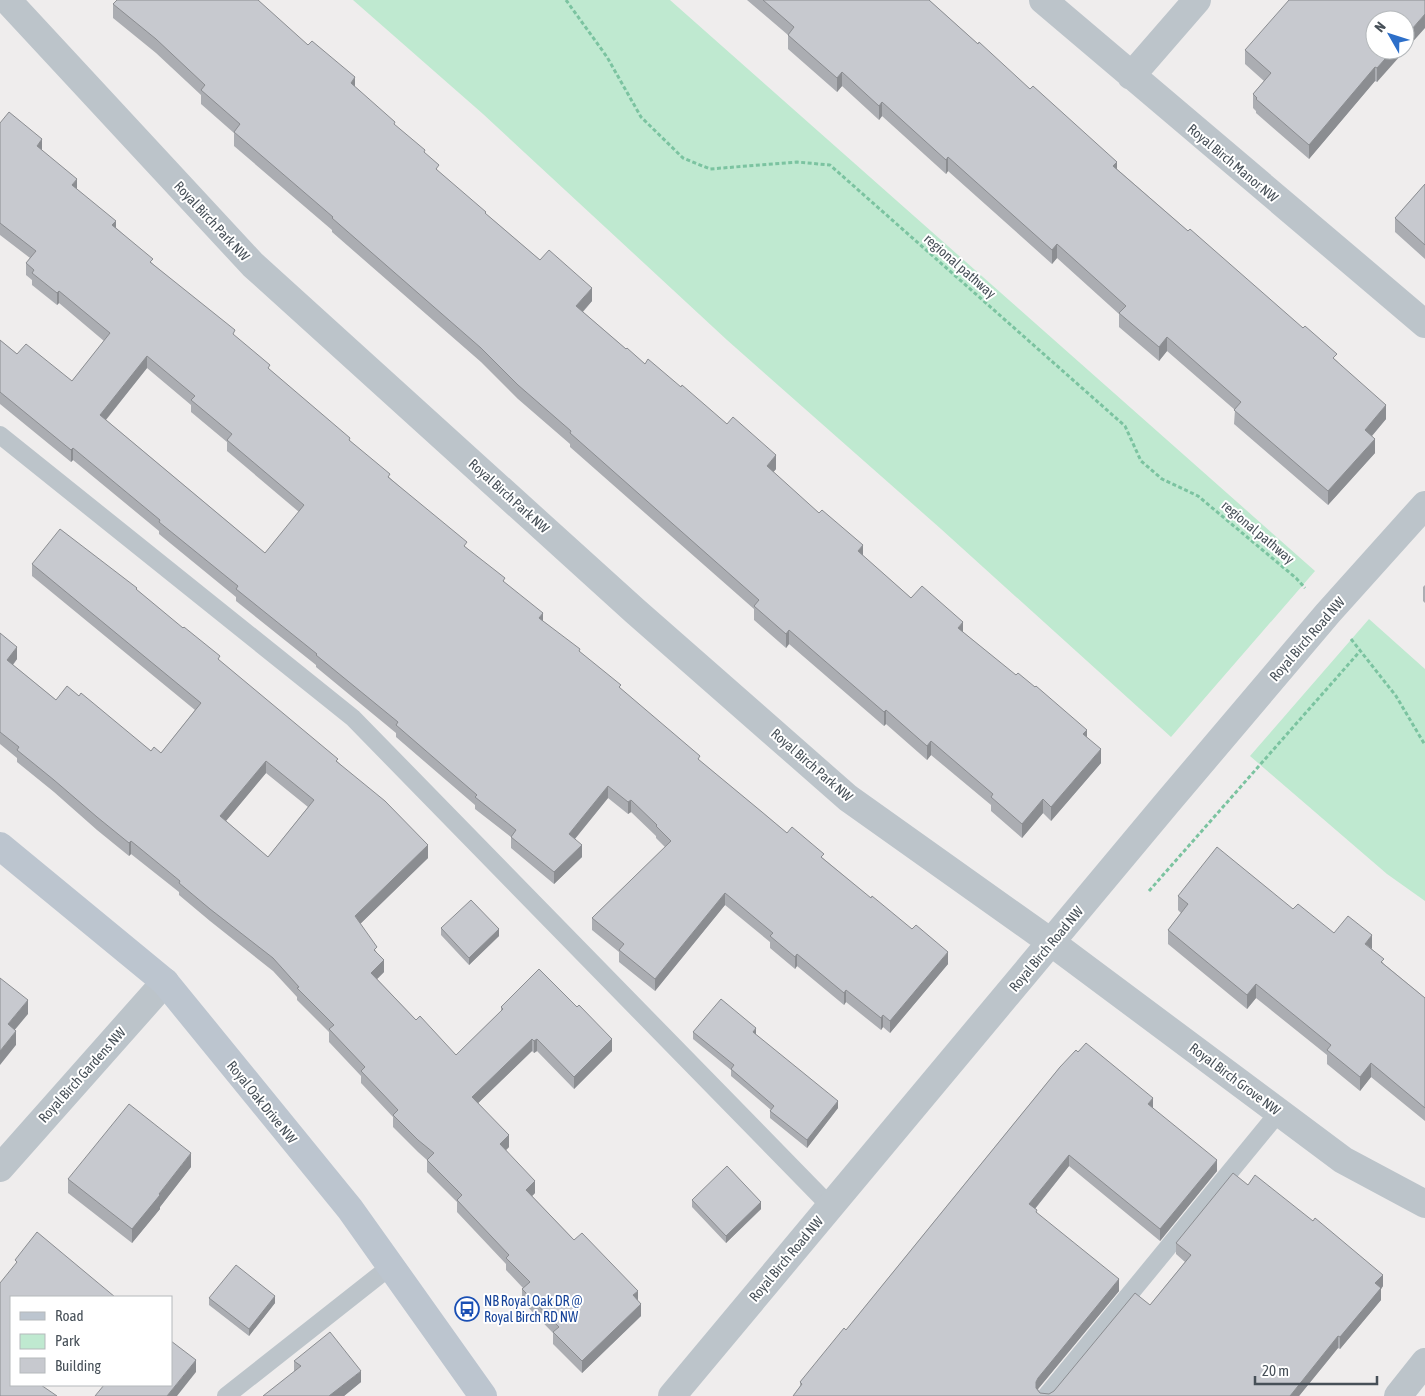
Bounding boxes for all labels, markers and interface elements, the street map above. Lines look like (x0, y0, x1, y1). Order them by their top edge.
north arrow (1365, 10, 1415, 60)
text: N (1371, 19, 1389, 35)
street label: Royal Birch Manor NW (1185, 121, 1282, 206)
street label: Royal Birch Park NW (171, 178, 253, 265)
street label: regional pathway (921, 231, 999, 302)
street label: Royal Birch Park NW (465, 456, 553, 537)
street label: regional pathway (1218, 497, 1298, 567)
street label: Royal Birch Road NW (1266, 593, 1348, 684)
street label: Royal Birch Park NW (768, 725, 857, 805)
street label: Royal Birch Road NW (1006, 903, 1087, 995)
street label: Royal Birch Gardens NW (35, 1024, 129, 1126)
street label: Royal Birch Grove NW (1187, 1040, 1284, 1119)
street label: Royal Oak Drive NW (224, 1058, 301, 1147)
street label: Royal Birch Road NW (746, 1213, 827, 1305)
place label: NB Royal Oak DR @ Royal Birch RD NW (484, 1293, 583, 1325)
legend (10, 1296, 172, 1386)
bus stop icon: NB Royal Oak DR @ Royal Birch RD NW (454, 1296, 480, 1322)
text: Road (55, 1307, 84, 1324)
text: Park (55, 1332, 80, 1349)
scale bar (1255, 1354, 1378, 1386)
text: Building (55, 1357, 101, 1374)
text: 20 m (1262, 1362, 1289, 1379)

